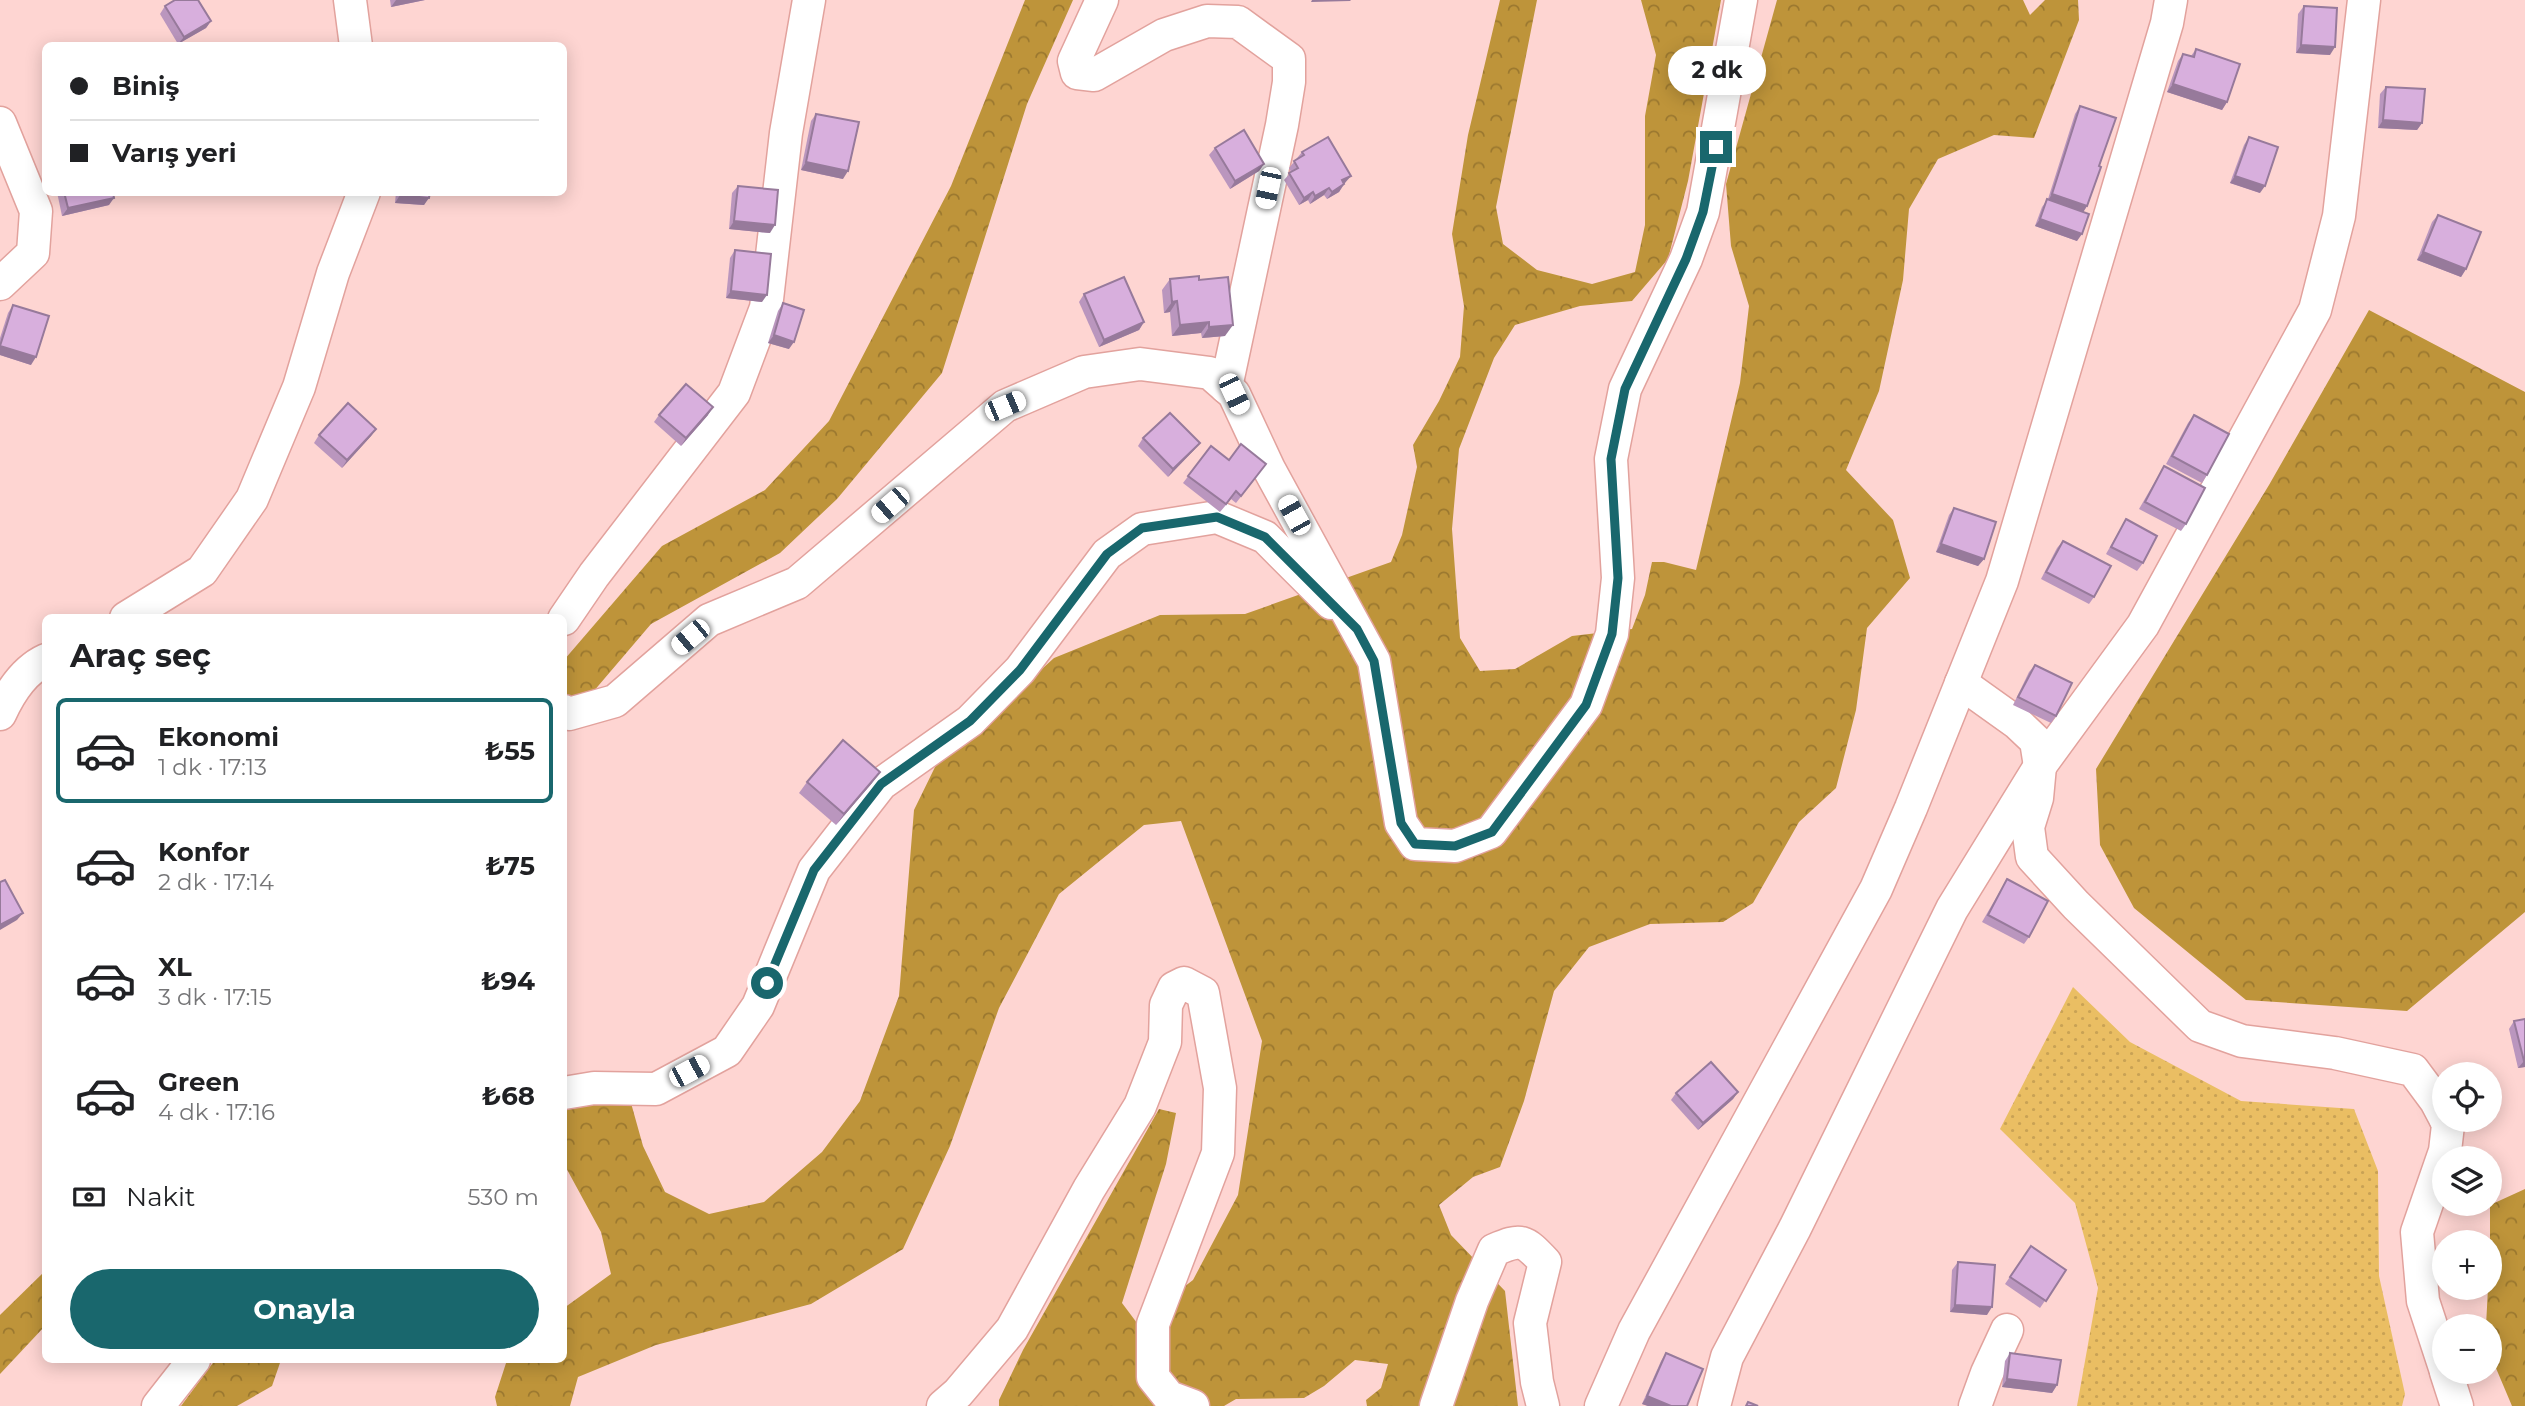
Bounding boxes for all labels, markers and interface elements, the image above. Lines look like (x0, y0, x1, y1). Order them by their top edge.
callout: 2 dk (1667, 46, 1765, 94)
text: 2 dk (1691, 56, 1743, 84)
text: Biniş (112, 70, 179, 102)
route end (1700, 131, 1732, 163)
text: Varış yeri (112, 137, 237, 169)
car (1254, 165, 1283, 211)
car (1216, 371, 1253, 417)
car (982, 388, 1029, 424)
car (868, 483, 913, 527)
car (1275, 492, 1314, 538)
car (668, 615, 713, 659)
text: Araç seç (70, 636, 211, 675)
icon: car (74, 719, 137, 782)
text: Ekonomi (158, 721, 279, 753)
text: ₺55 (485, 735, 535, 767)
text: 1 dk · 17:13 (158, 753, 267, 781)
icon: car (74, 834, 137, 897)
text: Konfor (158, 836, 250, 868)
text: ₺75 (486, 850, 535, 882)
text: 2 dk · 17:14 (158, 868, 274, 896)
icon: car (74, 949, 137, 1012)
text: XL (158, 951, 192, 983)
text: ₺94 (481, 965, 535, 997)
route start (751, 967, 783, 999)
text: 3 dk · 17:15 (158, 983, 272, 1011)
car (666, 1052, 713, 1090)
map controls (2432, 1062, 2502, 1384)
button: locate (2432, 1062, 2502, 1132)
icon: car (74, 1064, 137, 1127)
text: Green (158, 1066, 240, 1098)
text: ₺68 (482, 1080, 535, 1112)
text: 4 dk · 17:16 (158, 1098, 275, 1126)
button: layers (2432, 1146, 2502, 1216)
icon: cash (70, 1178, 108, 1216)
text: Nakit (126, 1181, 195, 1213)
text: 530 m (467, 1183, 539, 1211)
button: + (2432, 1230, 2502, 1300)
button: Onayla (70, 1269, 539, 1349)
button: − (2432, 1314, 2502, 1384)

